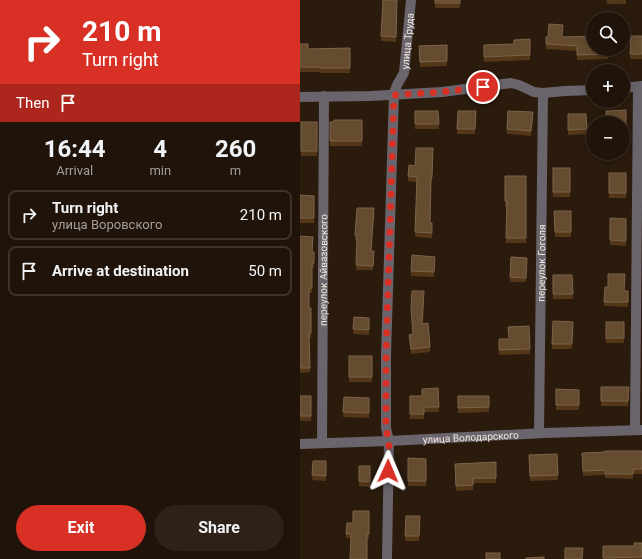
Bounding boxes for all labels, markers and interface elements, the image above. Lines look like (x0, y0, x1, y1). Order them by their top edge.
street label: улица Труда (399, 12, 415, 70)
map controls (586, 12, 630, 160)
button: search (586, 12, 630, 56)
text: 210 m (82, 15, 161, 48)
icon: right (16, 16, 68, 68)
text: Turn right (82, 49, 159, 70)
button: + (586, 64, 630, 108)
pin (466, 70, 500, 104)
icon: arrive (472, 76, 494, 98)
icon: arrive (57, 92, 79, 114)
text: Then (16, 94, 49, 112)
button: − (586, 116, 630, 160)
text: 16:44 (44, 135, 106, 163)
text: 4 (153, 135, 167, 163)
text: 260 (215, 135, 256, 163)
text: Arrival (56, 163, 93, 178)
text: min (149, 163, 171, 178)
text: m (230, 163, 241, 178)
text: Turn right (52, 199, 118, 217)
icon: right (18, 204, 40, 226)
text: 210 m (240, 206, 282, 224)
street label: переулок Айвазовского (317, 214, 329, 326)
text: улица Воровского (52, 217, 162, 232)
street label: переулок Гоголя (535, 224, 547, 302)
icon: arrive (18, 260, 40, 282)
text: Arrive at destination (52, 262, 189, 280)
text: 50 m (248, 262, 282, 280)
street label: улица Володарского (423, 429, 519, 445)
position arrow (367, 450, 409, 492)
button: Exit (16, 505, 146, 551)
button: Share (154, 505, 284, 551)

